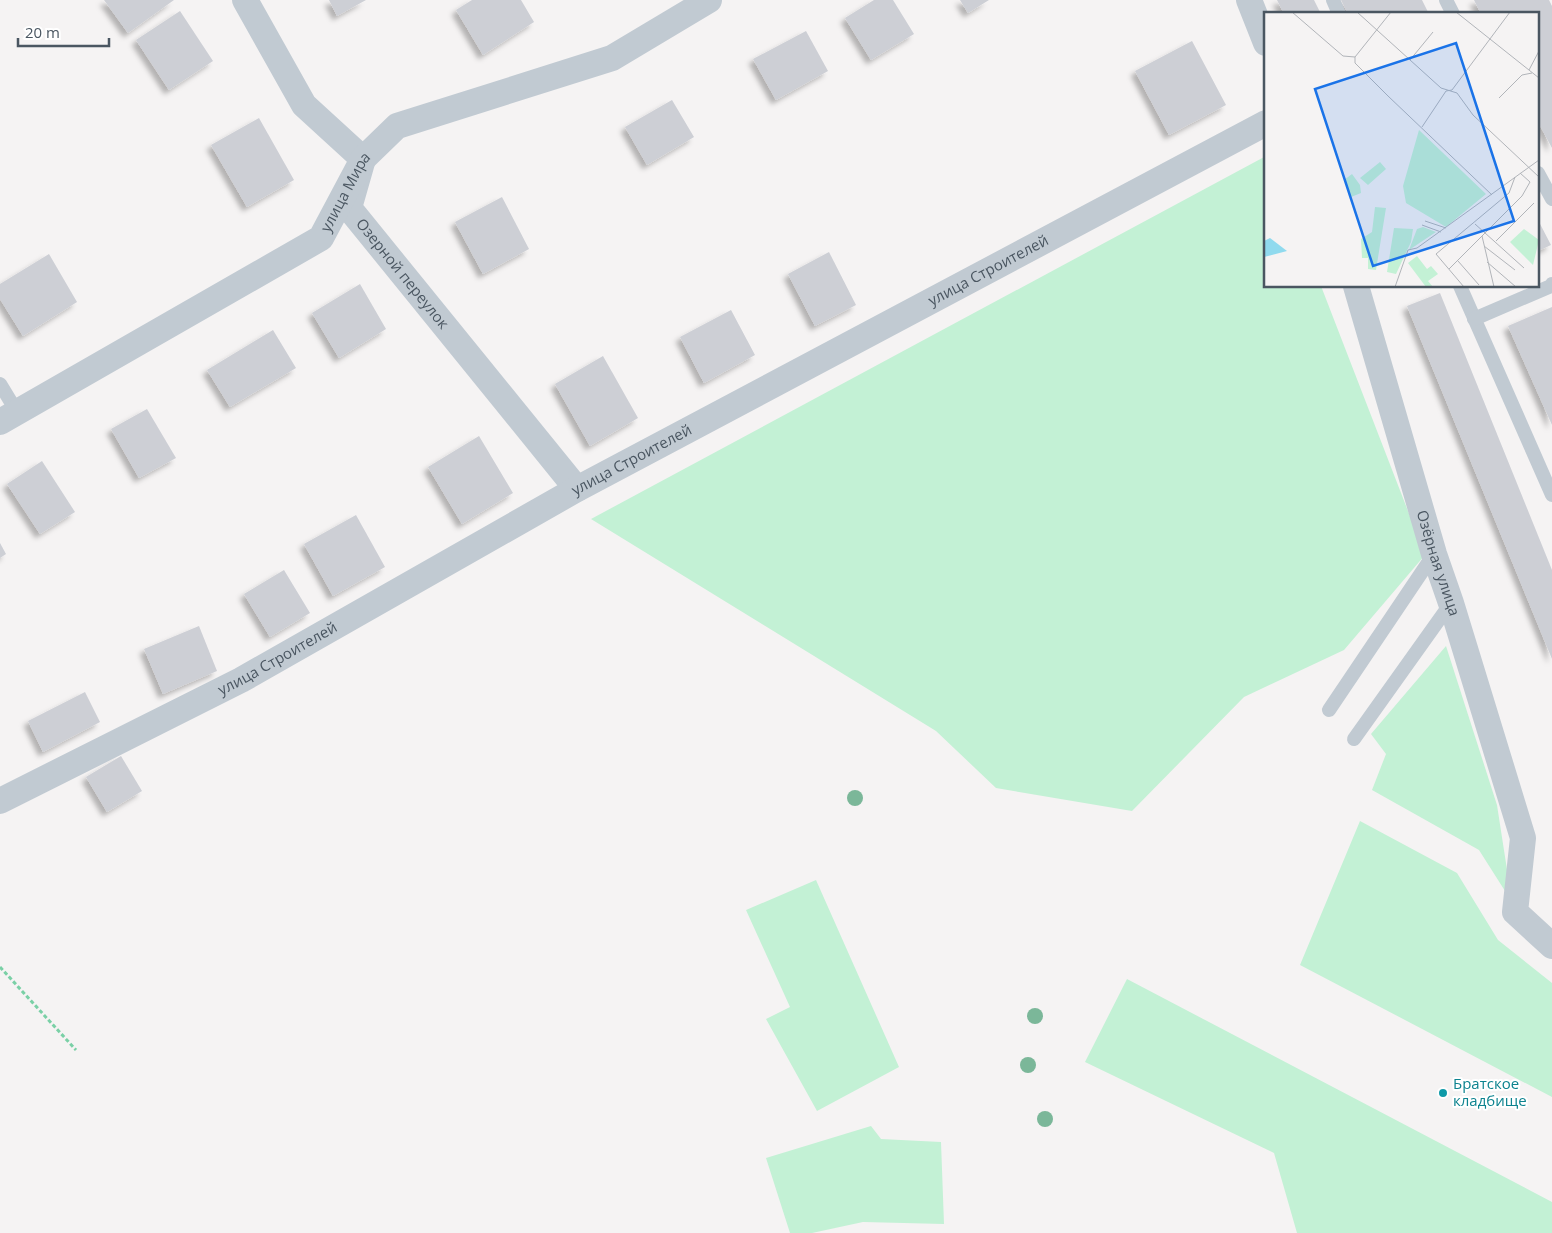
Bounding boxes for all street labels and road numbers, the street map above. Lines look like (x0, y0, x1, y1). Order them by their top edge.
street label: улица Мира (315, 147, 374, 235)
street label: Озерной переулок (352, 214, 454, 333)
street label: улица Строителей (924, 229, 1052, 310)
street label: улица Строителей (567, 419, 695, 499)
street label: Озёрная улица (1413, 508, 1465, 618)
street label: улица Строителей (214, 616, 340, 699)

